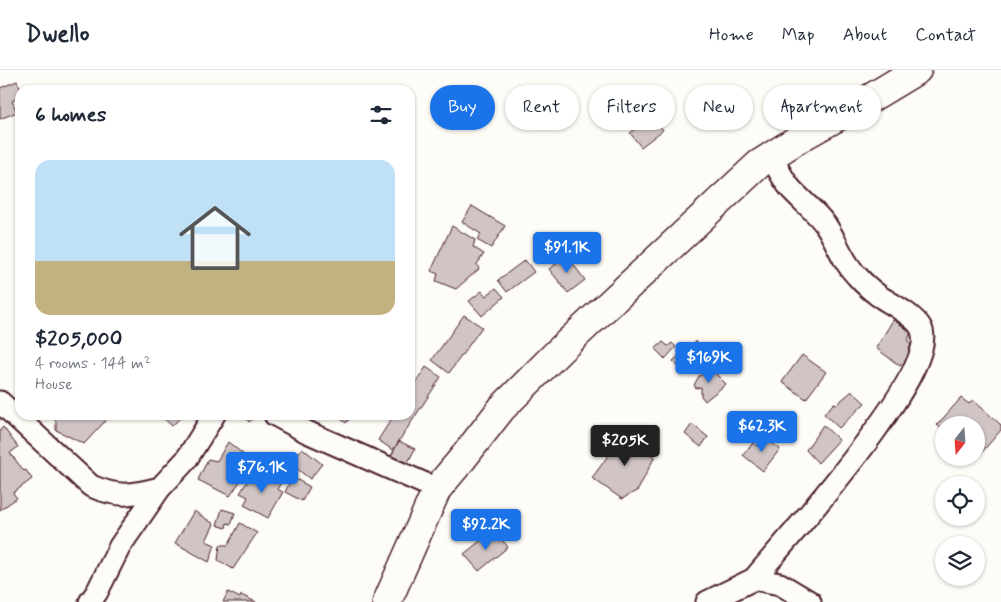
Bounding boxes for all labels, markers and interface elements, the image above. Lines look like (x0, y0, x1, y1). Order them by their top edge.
text: Dwello (25, 19, 90, 50)
text: Home (709, 23, 754, 47)
text: Map (782, 23, 815, 47)
text: About (843, 23, 887, 47)
text: Contact (915, 23, 976, 47)
chip: Buy (430, 85, 495, 130)
chip: Rent (505, 85, 579, 130)
chip: Filters (589, 85, 675, 130)
chip: New (685, 85, 753, 130)
chip: Apartment (763, 85, 881, 130)
text: 6 homes (35, 101, 106, 129)
icon: filters (367, 101, 395, 129)
icon: home (170, 193, 260, 283)
pin: $91.1K (526, 232, 608, 274)
text: $91.1K (544, 237, 590, 258)
text: $205,000 (35, 325, 122, 353)
pin: $169K (674, 342, 744, 384)
text: $169K (686, 347, 732, 368)
text: 4 rooms · 144 m² (35, 353, 151, 374)
text: House (35, 374, 73, 395)
pin: $62.3K (721, 410, 803, 453)
text: $62.3K (738, 416, 786, 437)
north arrow (935, 416, 985, 466)
map controls (935, 416, 985, 586)
pin: $205K (590, 424, 660, 467)
text: $205K (602, 430, 648, 451)
pin: $76.1K (221, 452, 303, 494)
text: $76.1K (237, 457, 287, 478)
button: locate (935, 476, 985, 526)
pin: $92.2K (445, 508, 527, 551)
text: $92.2K (462, 514, 510, 535)
button: layers (935, 536, 985, 586)

